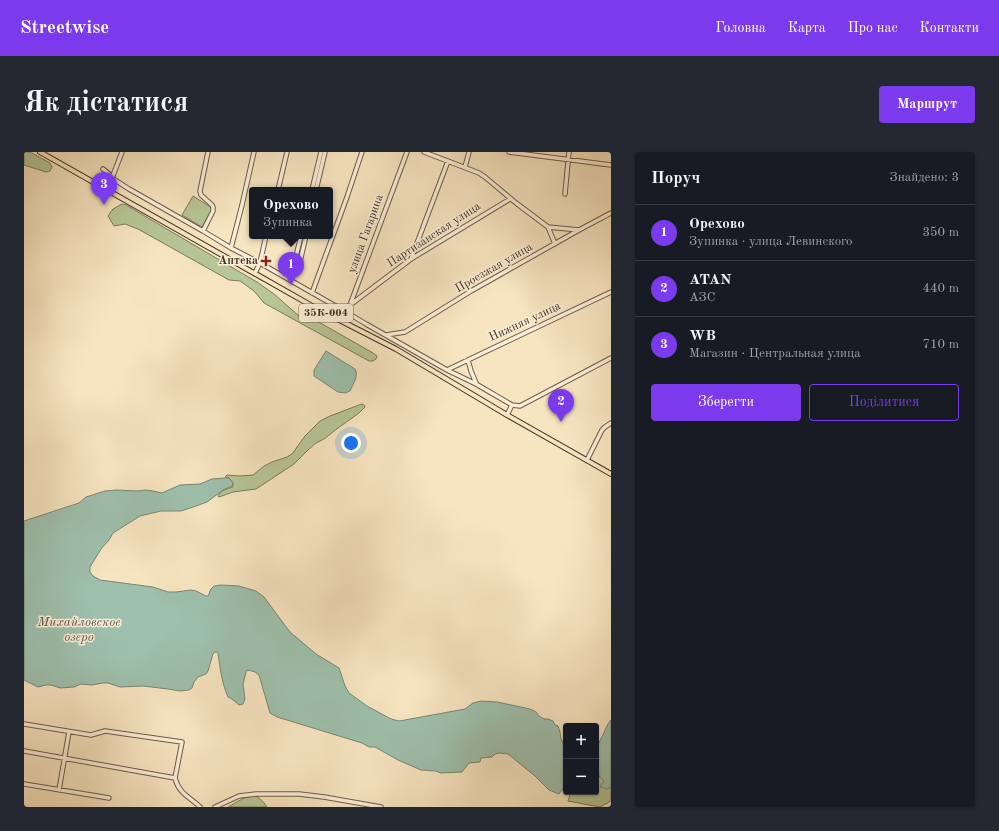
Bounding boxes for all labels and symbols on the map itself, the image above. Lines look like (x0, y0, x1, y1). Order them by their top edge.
pin: 3 (91, 172, 117, 205)
street label: улица Гагарина (346, 193, 386, 275)
street label: Партизанская улица (385, 200, 483, 270)
street label: Проезжая улица (453, 241, 535, 295)
pin: 1 (278, 252, 304, 285)
place label: Аптека (218, 255, 258, 267)
marker: Аптека (261, 256, 271, 266)
street label: Нижняя улица (487, 300, 563, 344)
road number: 35К-004 (299, 304, 353, 322)
pin: 2 (548, 389, 574, 422)
your location (341, 433, 361, 453)
water label: Михайловское озеро (36, 616, 121, 644)

